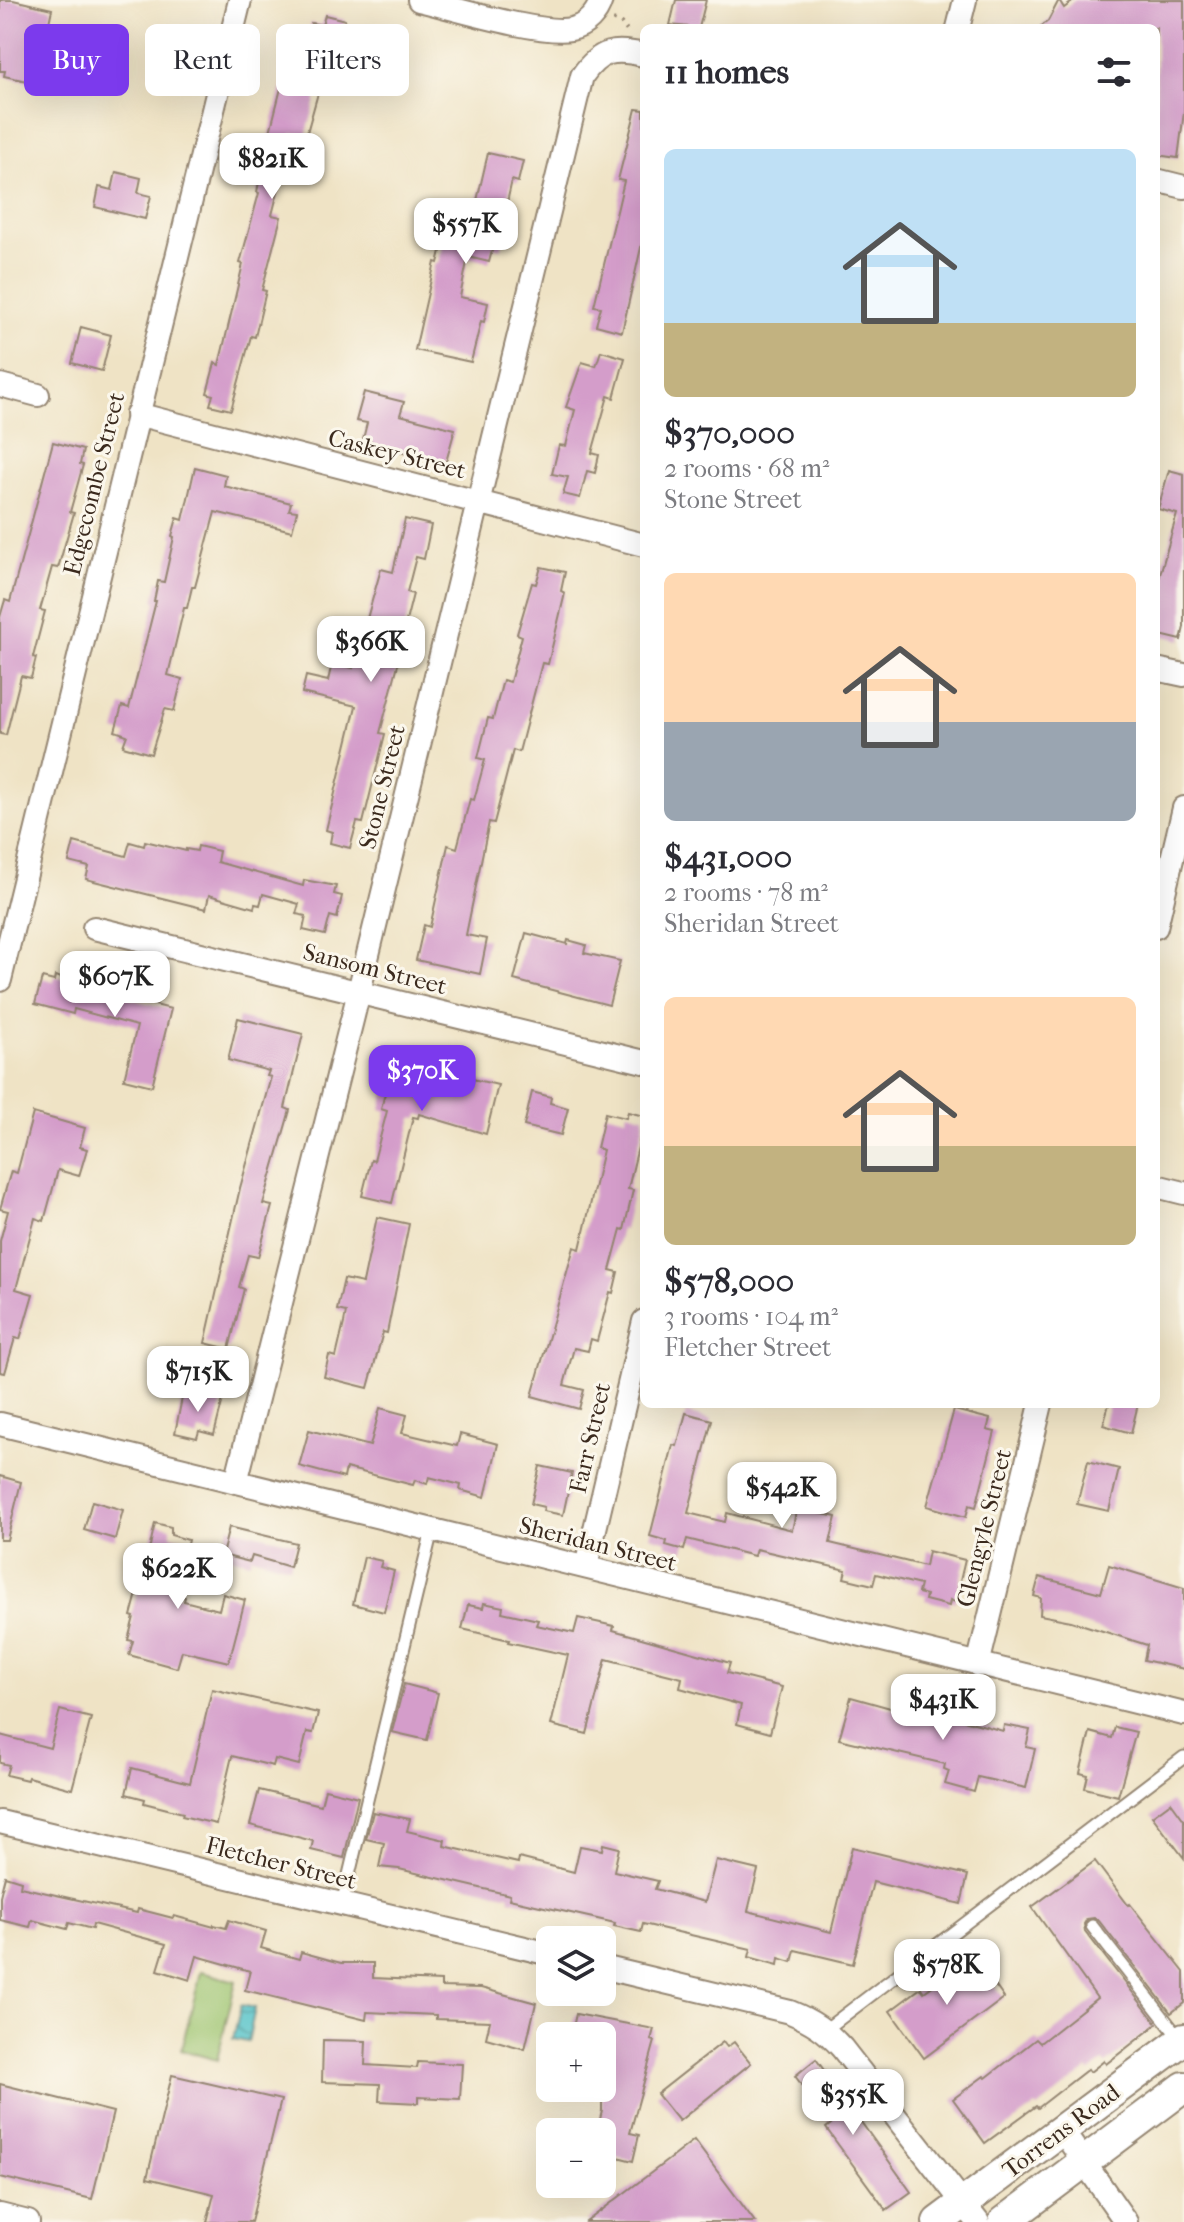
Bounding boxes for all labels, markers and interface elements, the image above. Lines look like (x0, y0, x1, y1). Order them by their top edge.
chip: Buy (24, 24, 129, 96)
chip: Rent (145, 24, 260, 96)
chip: Filters (276, 24, 409, 96)
icon: filters (1092, 50, 1136, 94)
text: 11 homes (664, 52, 789, 92)
pin: $821K (216, 133, 328, 201)
text: $821K (238, 143, 306, 174)
pin: $557K (410, 198, 522, 266)
icon: home (828, 201, 972, 345)
text: $557K (432, 208, 500, 239)
street label: Edgecombe Street (58, 389, 130, 579)
text: $370,000 (664, 413, 795, 453)
street label: Caskey Street (325, 423, 469, 485)
text: 2 rooms · 68 m² (664, 453, 829, 484)
text: Stone Street (664, 484, 802, 515)
pin: $366K (315, 616, 427, 684)
icon: home (828, 625, 972, 769)
text: $366K (335, 626, 407, 657)
street label: Stone Street (353, 722, 411, 852)
text: $431,000 (664, 837, 792, 877)
text: 2 rooms · 78 m² (664, 877, 828, 908)
text: Sheridan Street (664, 908, 839, 939)
street label: Sansom Street (300, 938, 450, 1000)
pin: $607K (59, 951, 171, 1019)
text: $607K (78, 961, 152, 992)
pin: $370K (366, 1045, 478, 1113)
icon: home (828, 1049, 972, 1193)
text: $370K (387, 1055, 457, 1086)
text: $578,000 (664, 1261, 794, 1301)
text: 3 rooms · 104 m² (664, 1301, 838, 1332)
text: Fletcher Street (664, 1332, 831, 1363)
pin: $715K (142, 1346, 254, 1414)
text: $715K (165, 1356, 231, 1387)
street label: Farr Street (564, 1380, 616, 1496)
street label: Glengyle Street (951, 1446, 1017, 1610)
pin: $542K (726, 1462, 838, 1530)
text: $542K (745, 1472, 819, 1503)
street label: Sheridan Street (516, 1511, 680, 1577)
pin: $622K (122, 1543, 234, 1611)
text: $622K (141, 1553, 215, 1584)
pin: $431K (887, 1674, 999, 1742)
text: $431K (909, 1684, 977, 1715)
street label: Fletcher Street (203, 1831, 360, 1895)
map controls (536, 1926, 616, 2198)
button: layers (536, 1926, 616, 2006)
pin: $578K (891, 1939, 1003, 2007)
text: $578K (912, 1949, 982, 1980)
button: + (536, 2022, 616, 2102)
pin: $355K (797, 2069, 909, 2137)
street label: Torrens Road (997, 2077, 1126, 2184)
text: $355K (820, 2079, 886, 2110)
button: − (536, 2118, 616, 2198)

